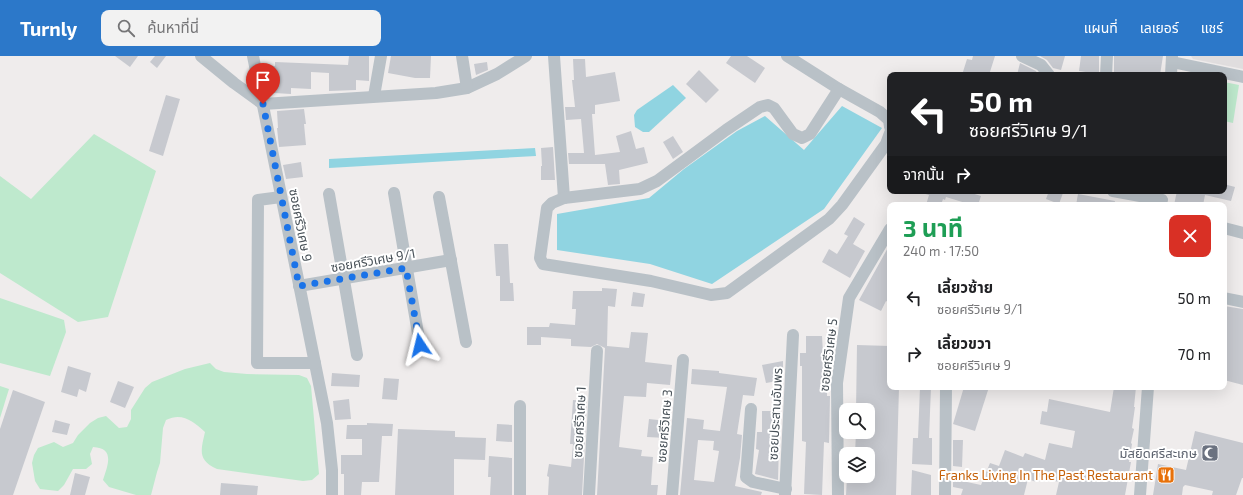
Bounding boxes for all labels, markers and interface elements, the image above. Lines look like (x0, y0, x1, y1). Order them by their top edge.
search box (101, 10, 381, 46)
text: Turnly (20, 17, 77, 40)
icon: search (115, 17, 137, 39)
text: ค้นหาที่นี่ (147, 18, 199, 36)
text: แผนที่ (1084, 19, 1118, 36)
text: เลเยอร์ (1140, 19, 1179, 36)
text: แชร์ (1201, 19, 1223, 36)
pin (246, 63, 280, 104)
icon: arrive (252, 69, 274, 91)
text: 50 m (969, 84, 1033, 118)
icon: left (903, 88, 955, 140)
text: ซอยศรีวิเศษ 9/1 (969, 119, 1088, 141)
icon: right (952, 164, 974, 186)
text: จากนั้น (903, 165, 944, 183)
street label: ซอยศรีวิเศษ 9 (286, 187, 316, 263)
text: 3 นาที (903, 213, 963, 242)
button: close (1169, 215, 1211, 257)
text: 240 m · 17:50 (903, 243, 979, 259)
street label: ซอยศรีวิเศษ 9/1 (329, 245, 417, 275)
text: เลี้ยวซ้าย (937, 278, 993, 296)
icon: left (903, 287, 925, 309)
text: 50 m (1177, 289, 1211, 307)
text: ซอยศรีวิเศษ 9/1 (937, 301, 1023, 317)
street label: ซอยศรีวิเศษ 5 (816, 318, 840, 392)
position arrow (399, 324, 441, 366)
text: เลี้ยวขวา (937, 334, 991, 352)
icon: right (903, 343, 925, 365)
text: 70 m (1178, 345, 1211, 363)
text: ซอยศรีวิเศษ 9 (937, 357, 1011, 373)
street label: ซอยประสานอัมพร (765, 367, 785, 461)
street label: ซอยศรีวิเศษ 1 (569, 386, 589, 458)
street label: ซอยศรีวิเศษ 3 (653, 389, 675, 463)
map controls (839, 403, 875, 483)
button: search (839, 403, 875, 439)
mosque icon: มัสยิดศรีสะเกษ (1200, 443, 1220, 463)
place label: มัสยิดศรีสะเกษ (1120, 445, 1197, 461)
button: layers (839, 447, 875, 483)
restaurant icon: Franks Living In The Past Restaurant (1156, 465, 1176, 485)
place label: Franks Living In The Past Restaurant (939, 467, 1153, 483)

